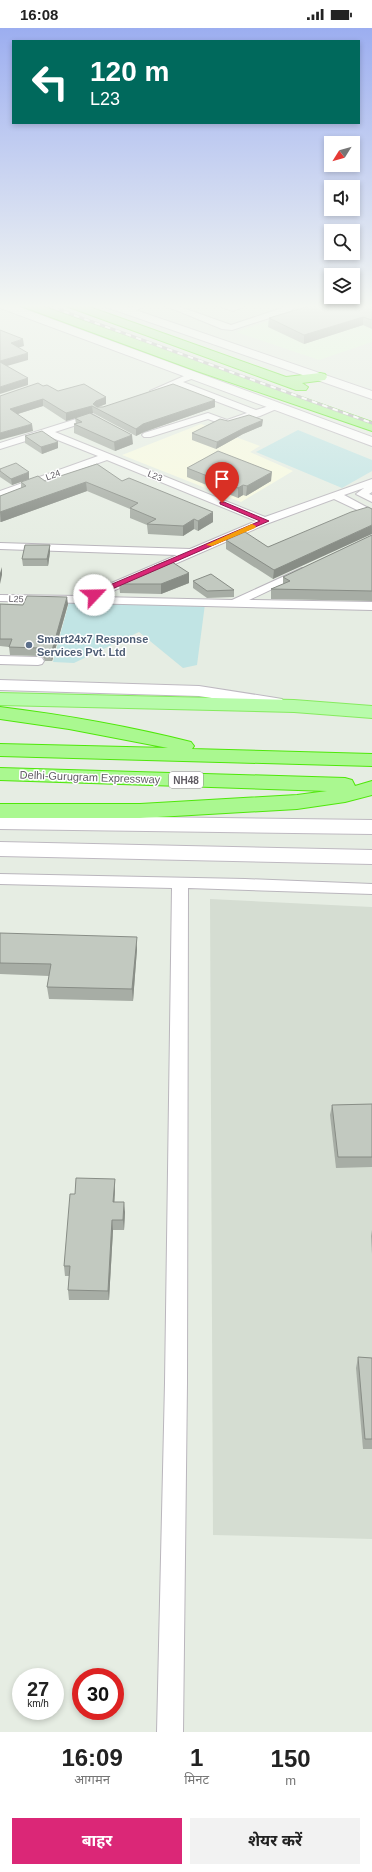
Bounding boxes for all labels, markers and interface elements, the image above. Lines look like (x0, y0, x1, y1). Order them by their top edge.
text: 16:08 (20, 6, 58, 23)
icon: left (24, 56, 76, 108)
text: 120 m (90, 56, 169, 87)
text: L23 (90, 89, 120, 109)
north arrow (324, 136, 360, 172)
map controls (324, 136, 360, 304)
button: sound (324, 180, 360, 216)
button: search (324, 224, 360, 260)
button: layers (324, 268, 360, 304)
pin (205, 462, 239, 503)
street label: L24 (44, 468, 62, 482)
icon: arrive (211, 468, 233, 490)
street label: L23 (146, 469, 164, 483)
position arrow (73, 574, 115, 616)
street label: L25 (8, 594, 24, 604)
place label: Smart24x7 Response Services Pvt. Ltd (37, 633, 148, 658)
marker: Smart24x7 Response Services Pvt. Ltd (24, 640, 34, 650)
street label: Delhi-Gurugram Expressway (20, 769, 161, 785)
road number: NH48 (169, 772, 203, 788)
speed limit sign: 30 (72, 1668, 124, 1720)
text: 27 (27, 1678, 49, 1700)
text: km/h (27, 1698, 49, 1709)
text: 16:09 (61, 1744, 123, 1771)
text: 1 (190, 1744, 203, 1771)
text: 150 (271, 1745, 311, 1772)
text: आगमन (74, 1772, 110, 1787)
text: मिनट (184, 1772, 209, 1787)
text: m (285, 1773, 296, 1788)
button: बाहर (12, 1818, 182, 1864)
button: शेयर करें (190, 1818, 360, 1864)

